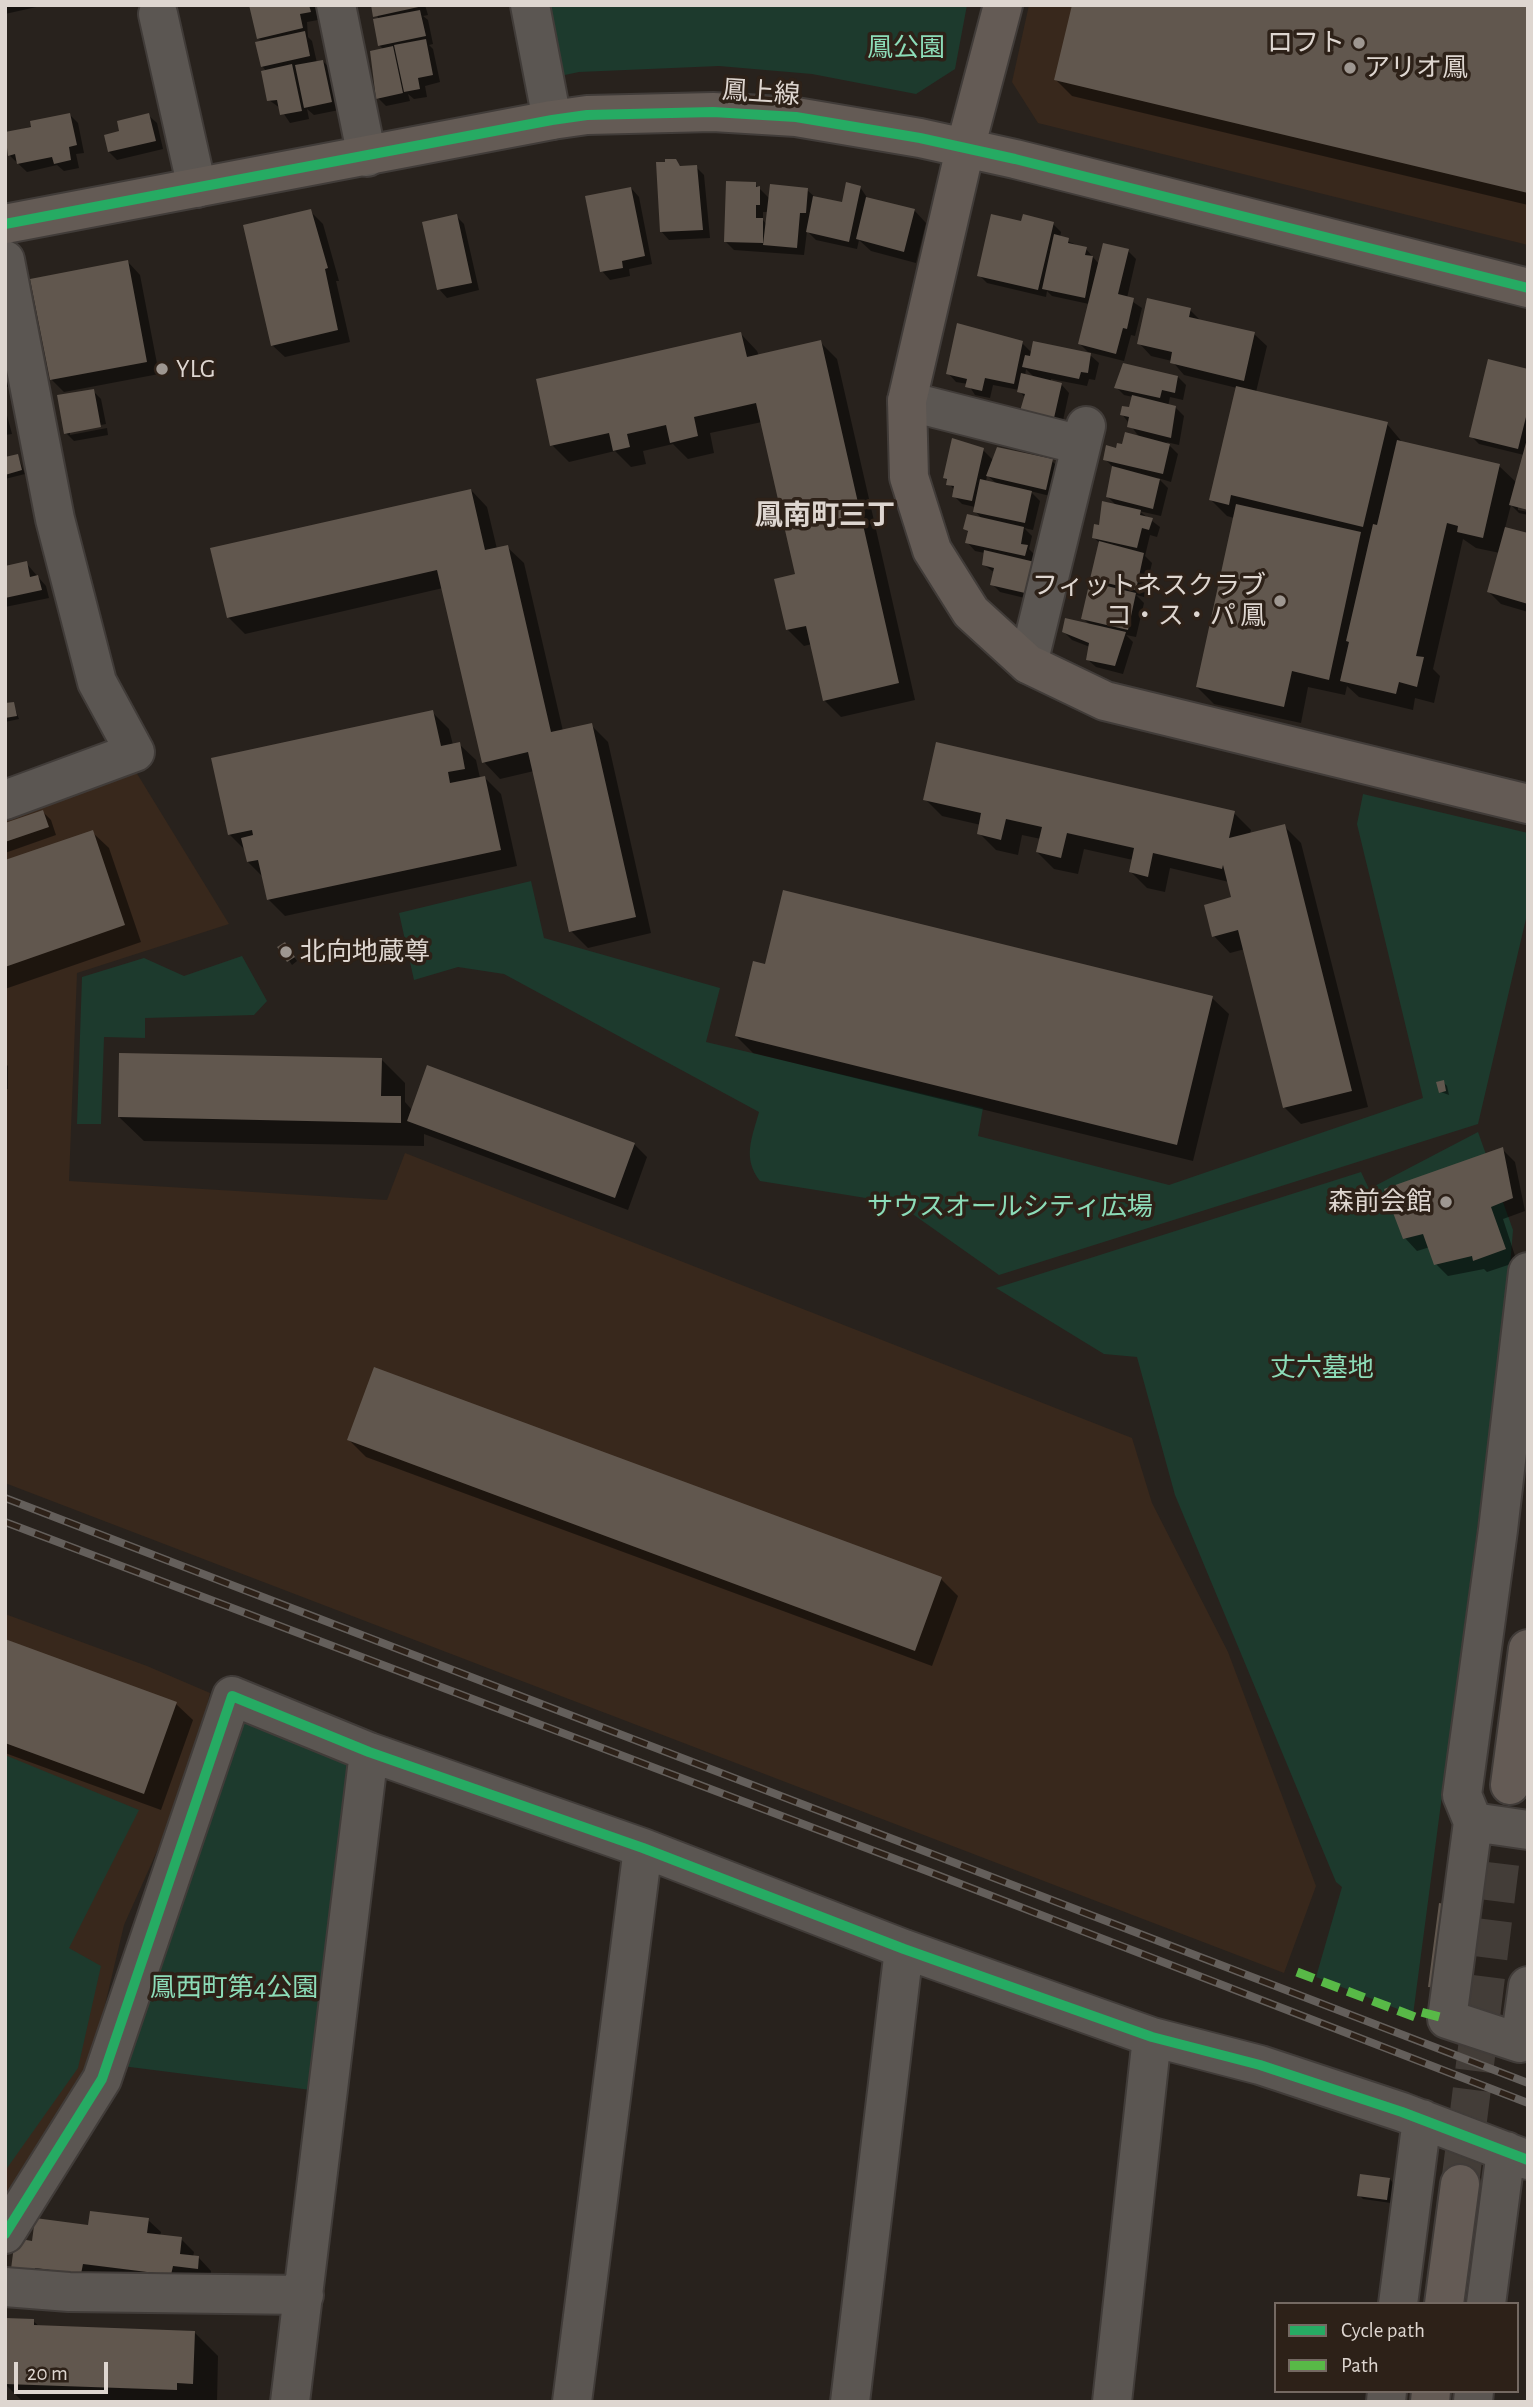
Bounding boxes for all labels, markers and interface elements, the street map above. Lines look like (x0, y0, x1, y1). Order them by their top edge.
place label: ロフト (1267, 27, 1345, 59)
park label: 鳳公園 (867, 32, 945, 64)
marker: ロフト (1351, 35, 1367, 51)
place label: アリオ鳳 (1364, 52, 1468, 84)
marker: アリオ鳳 (1342, 60, 1358, 76)
street label: 鳳上線 (721, 75, 801, 111)
place label: YLG (176, 353, 215, 385)
marker: YLG (154, 361, 170, 377)
district label: 鳳南町三丁 (755, 499, 895, 533)
place label: フィットネスクラブ コ・ス・パ 鳳 (1032, 570, 1266, 632)
marker: フィットネスクラブ コ・ス・パ 鳳 (1272, 593, 1288, 609)
place label: 北向地蔵尊 (300, 936, 430, 968)
marker: 北向地蔵尊 (278, 944, 294, 960)
place label: 森前会館 (1328, 1186, 1432, 1218)
park label: サウスオールシティ広場 (867, 1191, 1153, 1223)
marker: 森前会館 (1438, 1194, 1454, 1210)
park label: 丈六墓地 (1270, 1352, 1374, 1384)
park label: 鳳西町第4公園 (150, 1972, 318, 2004)
legend (1274, 2302, 1519, 2393)
text: Cycle path (1341, 2320, 1425, 2341)
scale bar (18, 2348, 112, 2392)
text: Path (1341, 2355, 1379, 2376)
text: 20 m (27, 2363, 68, 2384)

